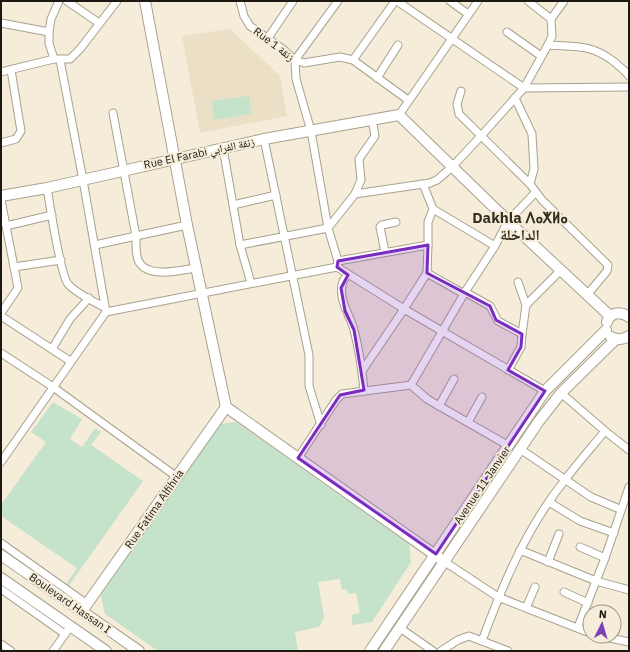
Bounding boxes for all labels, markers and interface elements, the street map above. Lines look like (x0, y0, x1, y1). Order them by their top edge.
street label: Rue 1 زنقة (251, 24, 297, 64)
street label: Rue El Farabi زنقة الفرابي (142, 134, 256, 173)
district label: Dakhla ⴷⴰⵅⵍⴰ الداخلة (472, 208, 568, 244)
street label: Avenue 11 Janvier (451, 443, 513, 527)
street label: Rue Fatima Alfihria (121, 467, 187, 551)
street label: Boulevard Hassan I (27, 570, 113, 636)
north arrow (582, 604, 622, 644)
text: N (598, 607, 607, 621)

